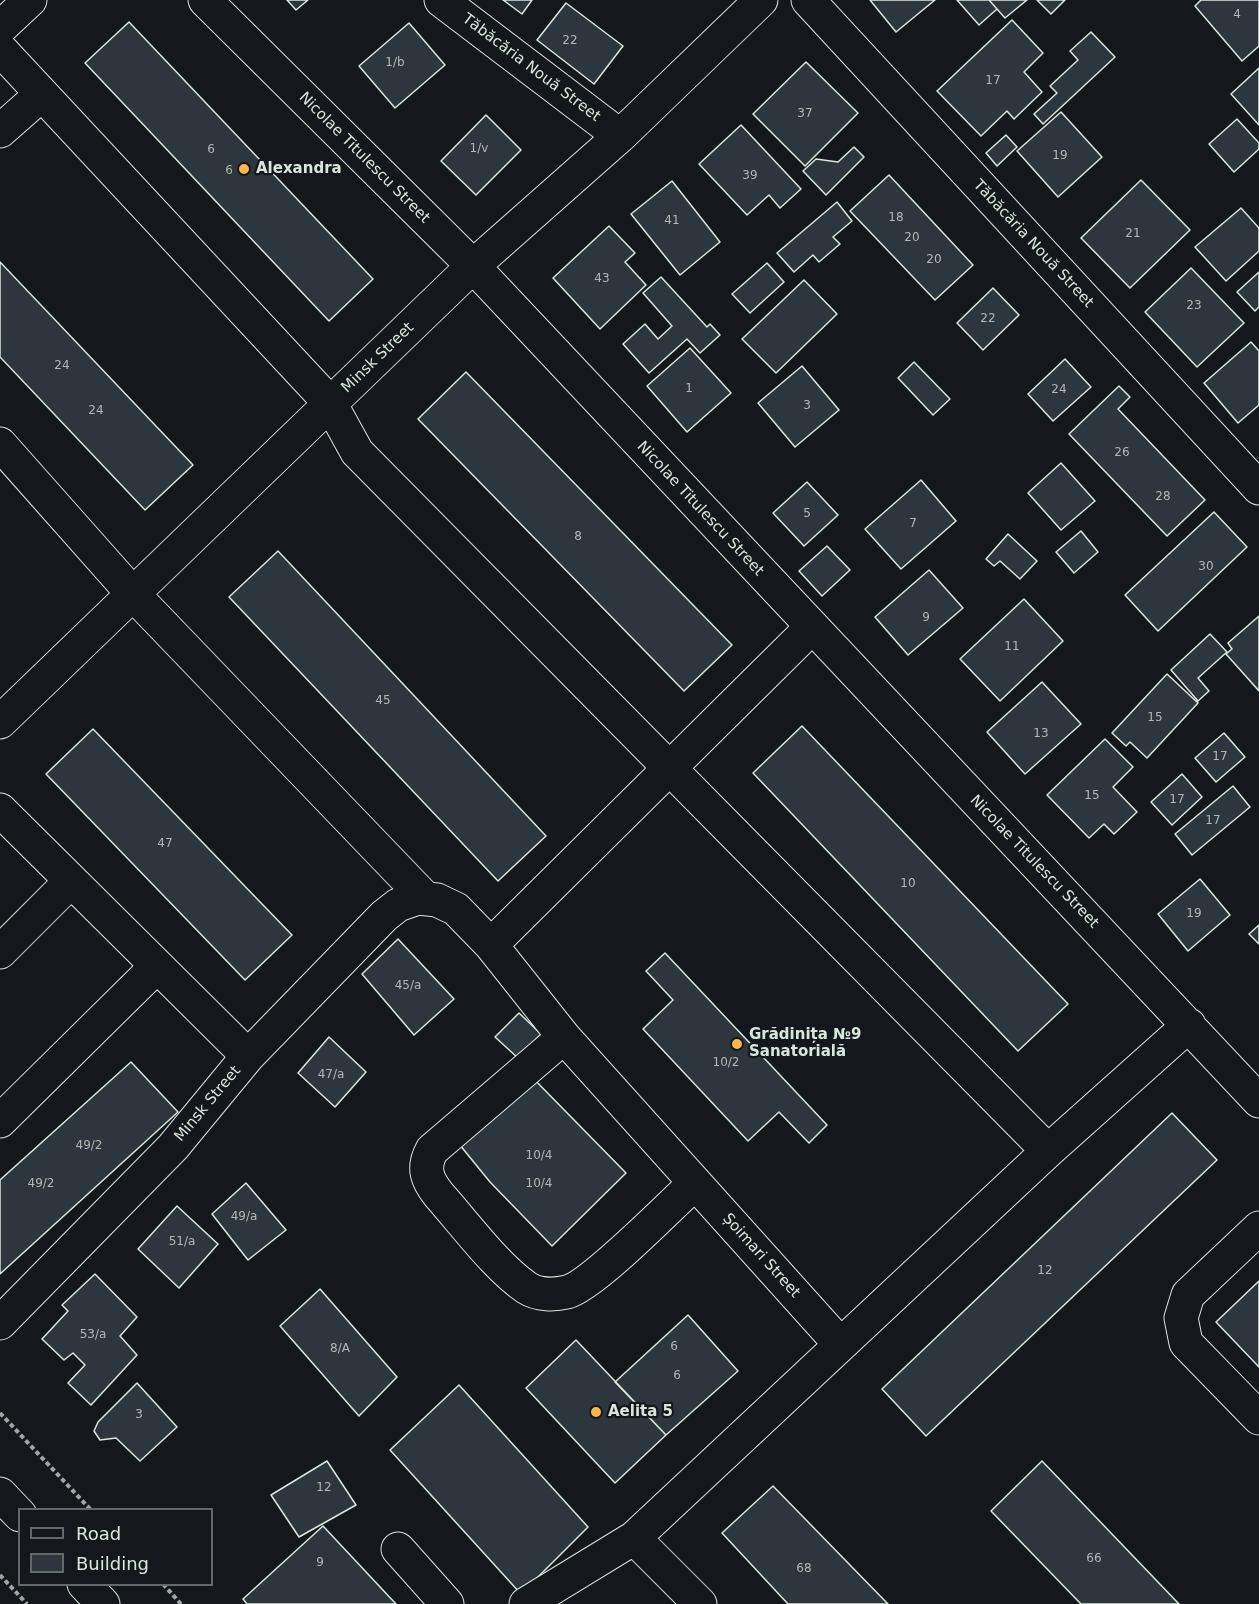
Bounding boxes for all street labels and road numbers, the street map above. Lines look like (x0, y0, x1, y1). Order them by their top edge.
street label: Tăbăcăria Nouă Street (458, 10, 604, 126)
street label: Nicolae Titulescu Street (295, 89, 433, 227)
street label: Tăbăcăria Nouă Street (969, 176, 1097, 312)
street label: Minsk Street (338, 319, 418, 397)
street label: Nicolae Titulescu Street (633, 438, 767, 580)
street label: Nicolae Titulescu Street (966, 792, 1102, 932)
street label: Minsk Street (171, 1062, 245, 1146)
street label: Șoimari Street (718, 1210, 804, 1302)

